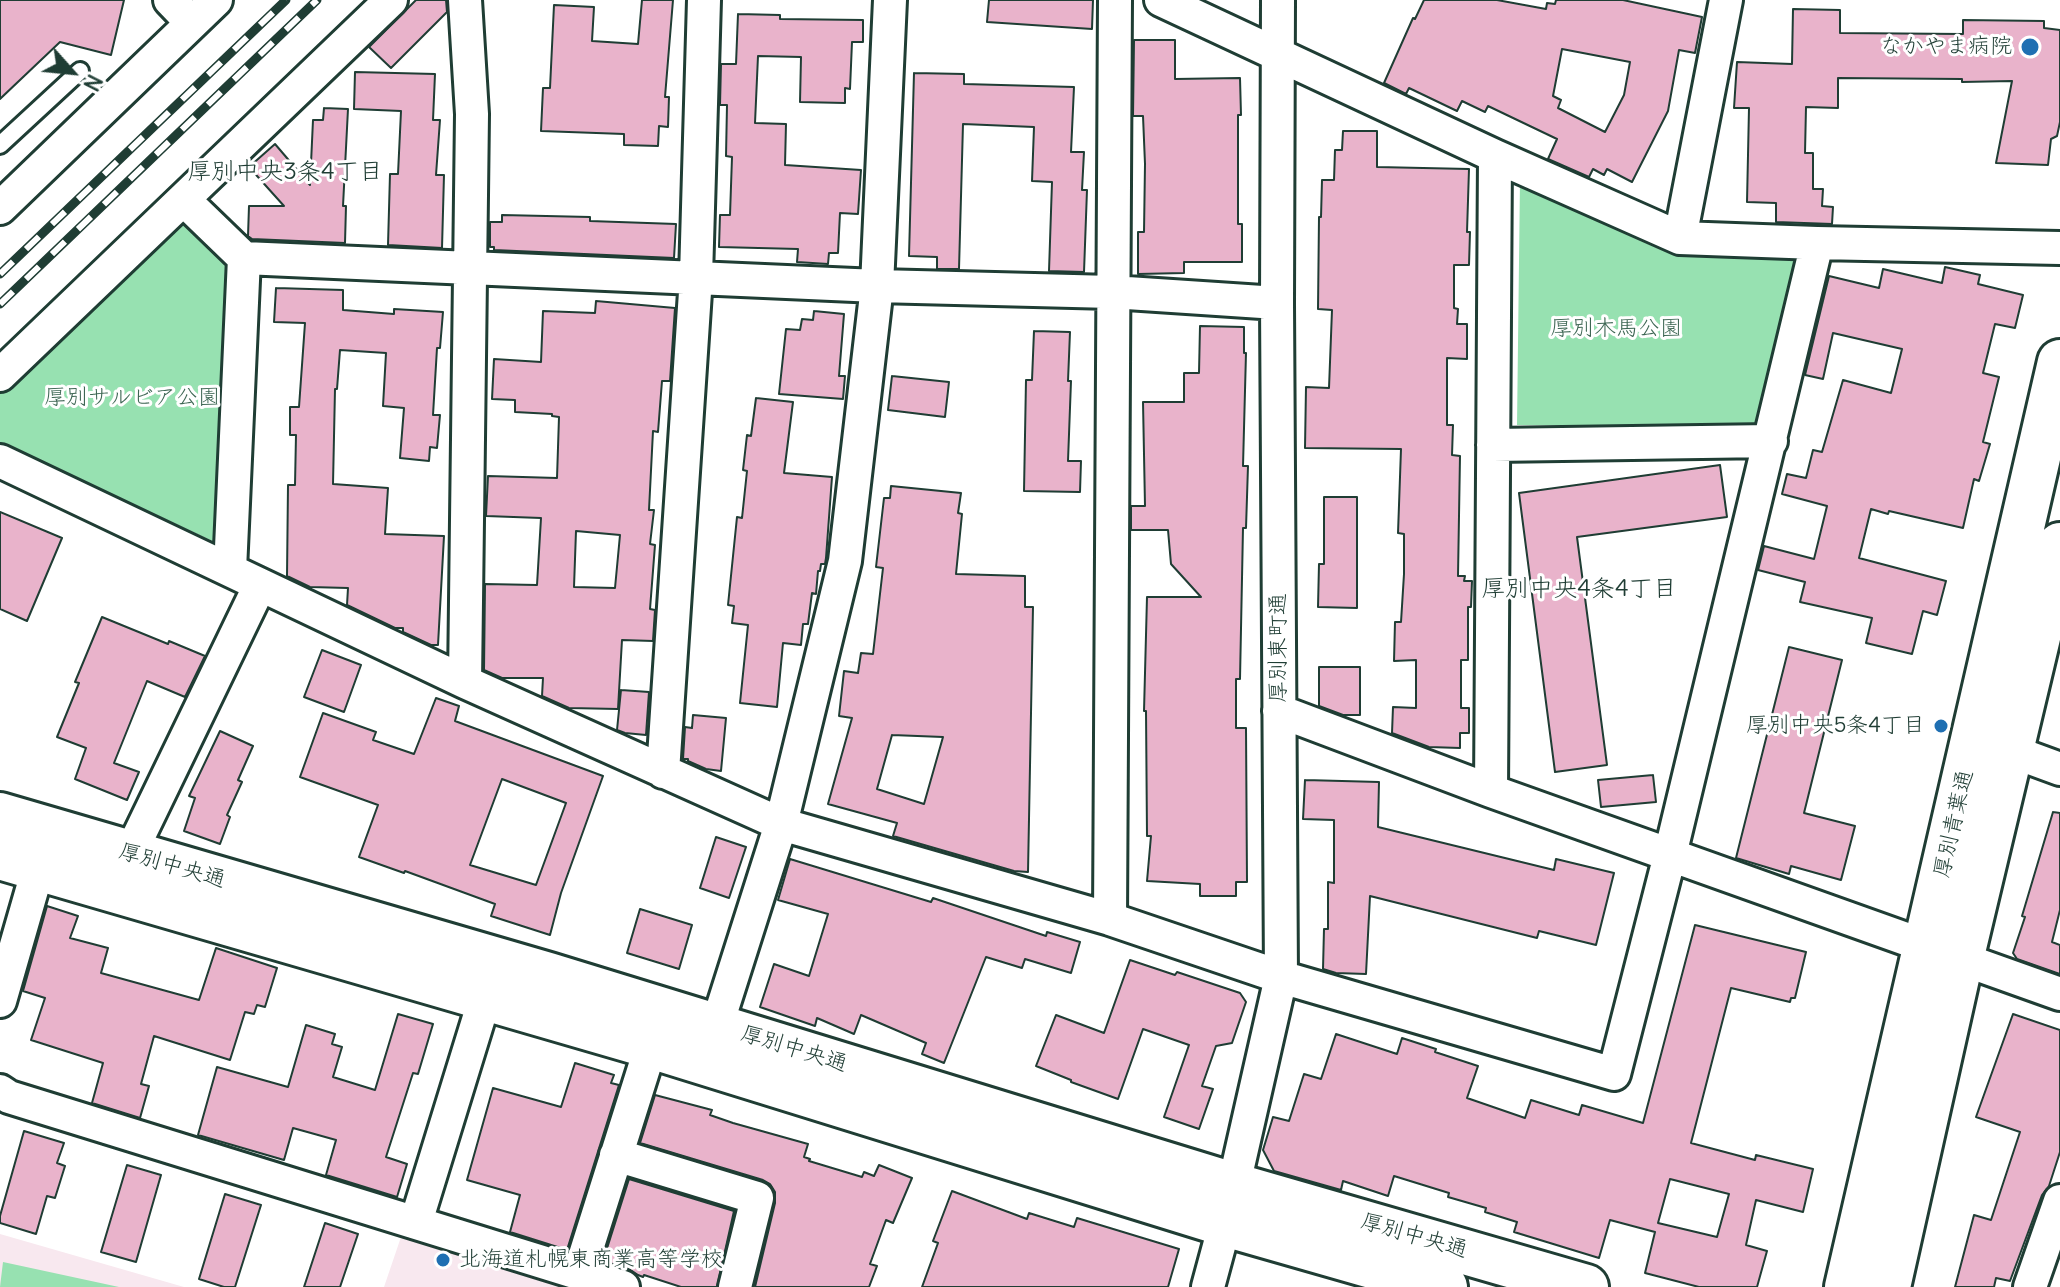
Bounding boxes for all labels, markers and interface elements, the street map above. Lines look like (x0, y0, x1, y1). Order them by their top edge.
north arrow (32, 32, 112, 112)
place label: なかやま病院 (1880, 34, 2012, 60)
marker: なかやま病院 (2019, 36, 2041, 58)
text: N (77, 70, 109, 96)
district label: 厚別中央3条4丁目 (187, 158, 383, 186)
park label: 厚別木馬公園 (1550, 316, 1682, 342)
park label: 厚別サルビア公園 (44, 385, 220, 411)
district label: 厚別中央4条4丁目 (1481, 575, 1677, 603)
street label: 厚別東町通 (1266, 593, 1292, 703)
place label: 厚別中央5条4丁目 (1746, 713, 1925, 739)
marker: 厚別中央5条4丁目 (1932, 717, 1950, 735)
street label: 厚別青葉通 (1929, 767, 1979, 881)
street label: 厚別中央通 (115, 838, 229, 894)
street label: 厚別中央通 (738, 1020, 850, 1078)
street label: 厚別中央通 (1357, 1208, 1471, 1264)
place label: 北海道札幌東商業高等学校 (459, 1247, 723, 1273)
marker: 北海道札幌東商業高等学校 (434, 1251, 452, 1269)

